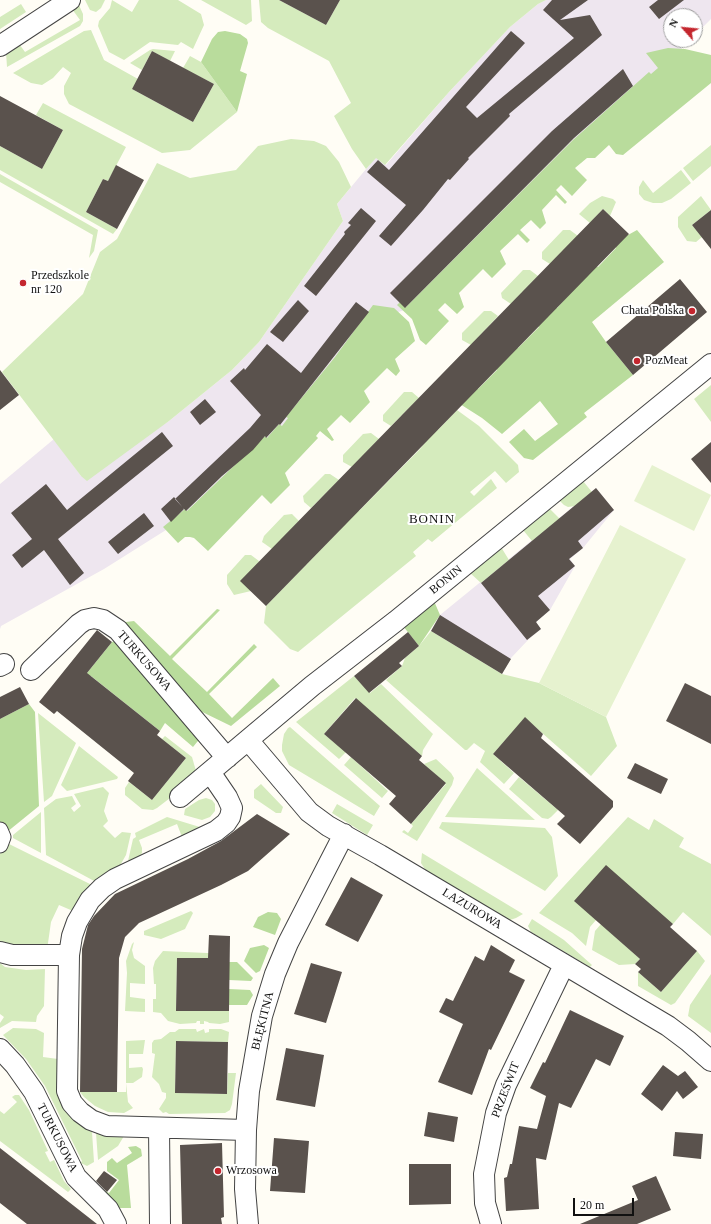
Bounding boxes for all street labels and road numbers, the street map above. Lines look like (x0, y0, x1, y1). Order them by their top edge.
street label: BONIN (427, 562, 465, 598)
street label: TURKUSOWA (114, 628, 174, 694)
street label: LAZUROWA (439, 885, 505, 933)
street label: BŁĘKITNA (249, 990, 277, 1052)
street label: PRZEŚWIT (489, 1060, 523, 1120)
street label: TURKUSOWA (33, 1101, 81, 1175)

